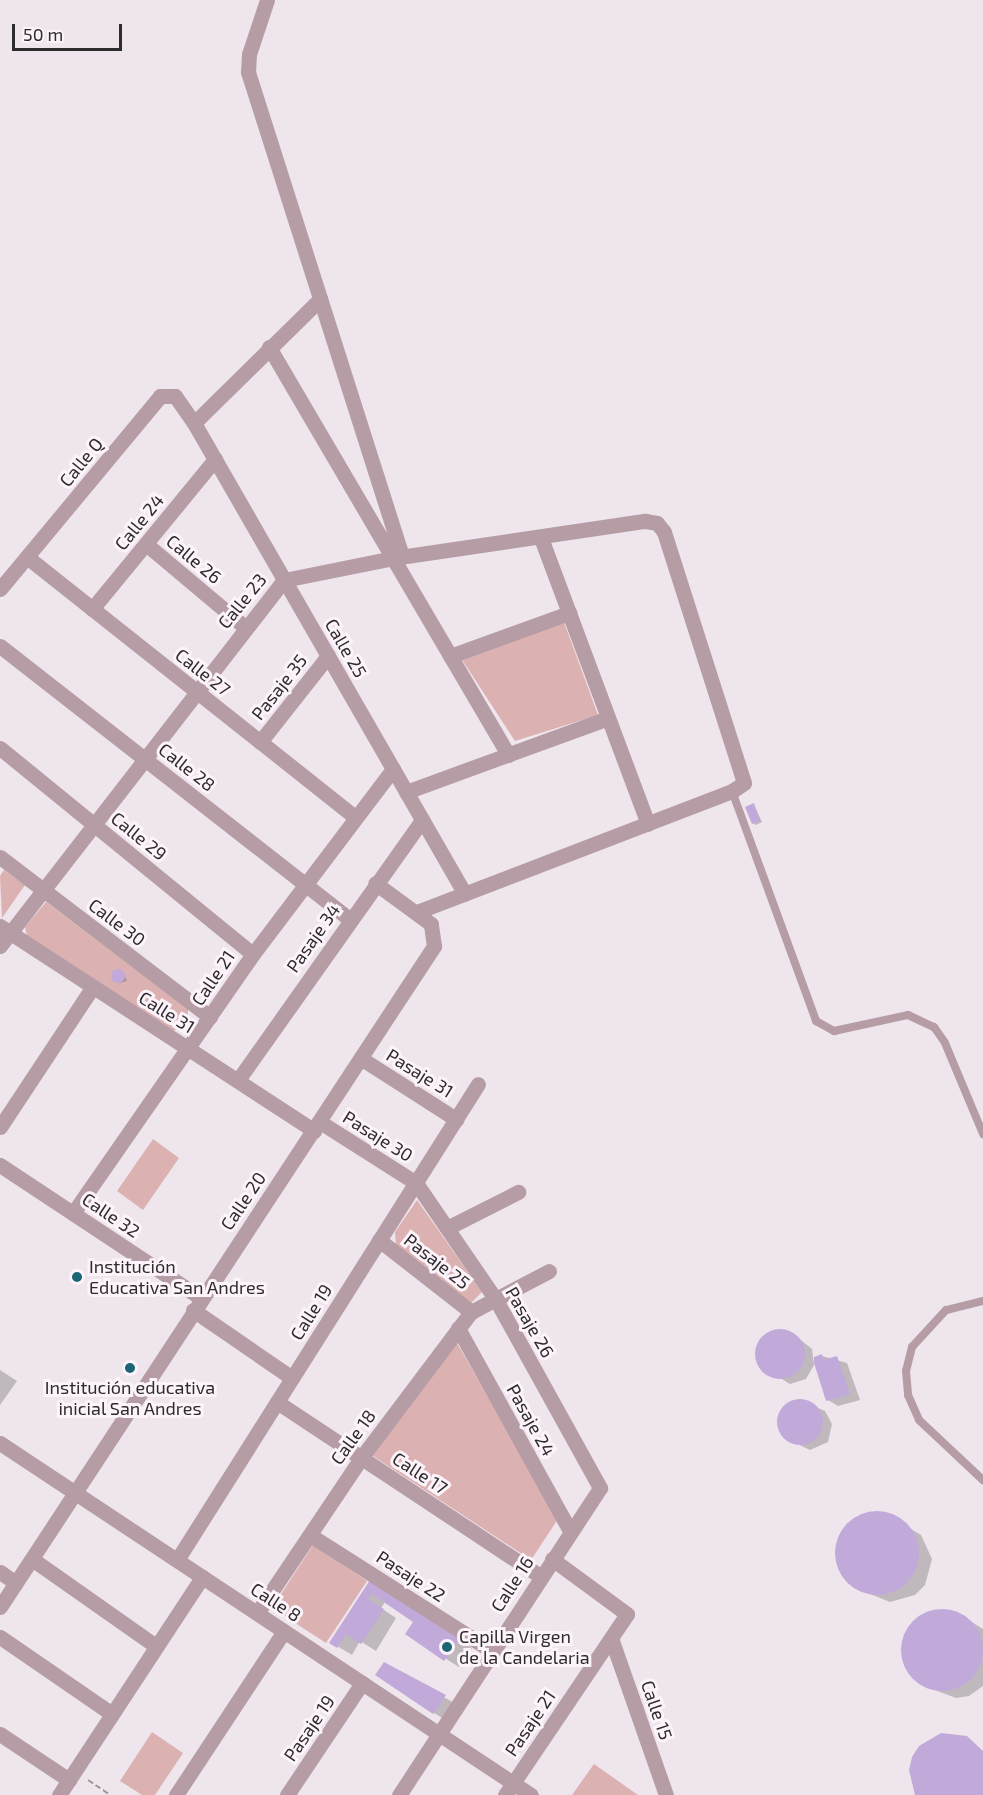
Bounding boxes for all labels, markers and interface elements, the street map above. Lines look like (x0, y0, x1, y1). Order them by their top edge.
scale bar (15, 12, 124, 50)
text: 50 m (23, 23, 63, 45)
street label: Calle Q (55, 433, 107, 491)
street label: Calle 24 (110, 490, 168, 554)
street label: Calle 26 (162, 530, 226, 588)
street label: Calle 23 (213, 569, 271, 633)
street label: Calle 25 (321, 615, 371, 681)
street label: Calle 27 (171, 644, 235, 700)
street label: Pasaje 35 (247, 650, 311, 724)
street label: Calle 28 (155, 738, 219, 796)
street label: Calle 29 (107, 807, 171, 865)
street label: Calle 30 (84, 894, 150, 950)
street label: Pasaje 34 (282, 900, 344, 976)
street label: Calle 21 (187, 946, 239, 1010)
street label: Calle 31 (135, 986, 199, 1038)
street label: Pasaje 31 (383, 1044, 457, 1102)
street label: Pasaje 30 (339, 1106, 417, 1166)
street label: Calle 20 (216, 1168, 270, 1234)
street label: Calle 32 (78, 1188, 144, 1242)
street label: Pasaje 25 (400, 1229, 474, 1293)
place label: Institución Educativa San Andres (89, 1256, 265, 1298)
marker: Institución Educativa San Andres (70, 1270, 84, 1284)
street label: Calle 19 (285, 1280, 337, 1344)
street label: Pasaje 26 (501, 1283, 559, 1361)
marker: Institución educativa inicial San Andres (123, 1361, 137, 1375)
place label: Institución educativa inicial San Andres (45, 1377, 215, 1420)
street label: Pasaje 24 (502, 1380, 560, 1460)
street label: Calle 18 (326, 1405, 380, 1469)
street label: Calle 17 (389, 1447, 451, 1499)
street label: Pasaje 22 (372, 1546, 450, 1606)
street label: Calle 16 (486, 1552, 538, 1616)
street label: Calle 8 (247, 1578, 305, 1626)
place label: Capilla Virgen de la Candelaria (459, 1626, 590, 1668)
marker: Capilla Virgen de la Candelaria (440, 1640, 454, 1654)
street label: Calle 15 (637, 1677, 677, 1743)
street label: Pasaje 21 (500, 1686, 560, 1760)
street label: Pasaje 19 (279, 1691, 339, 1765)

